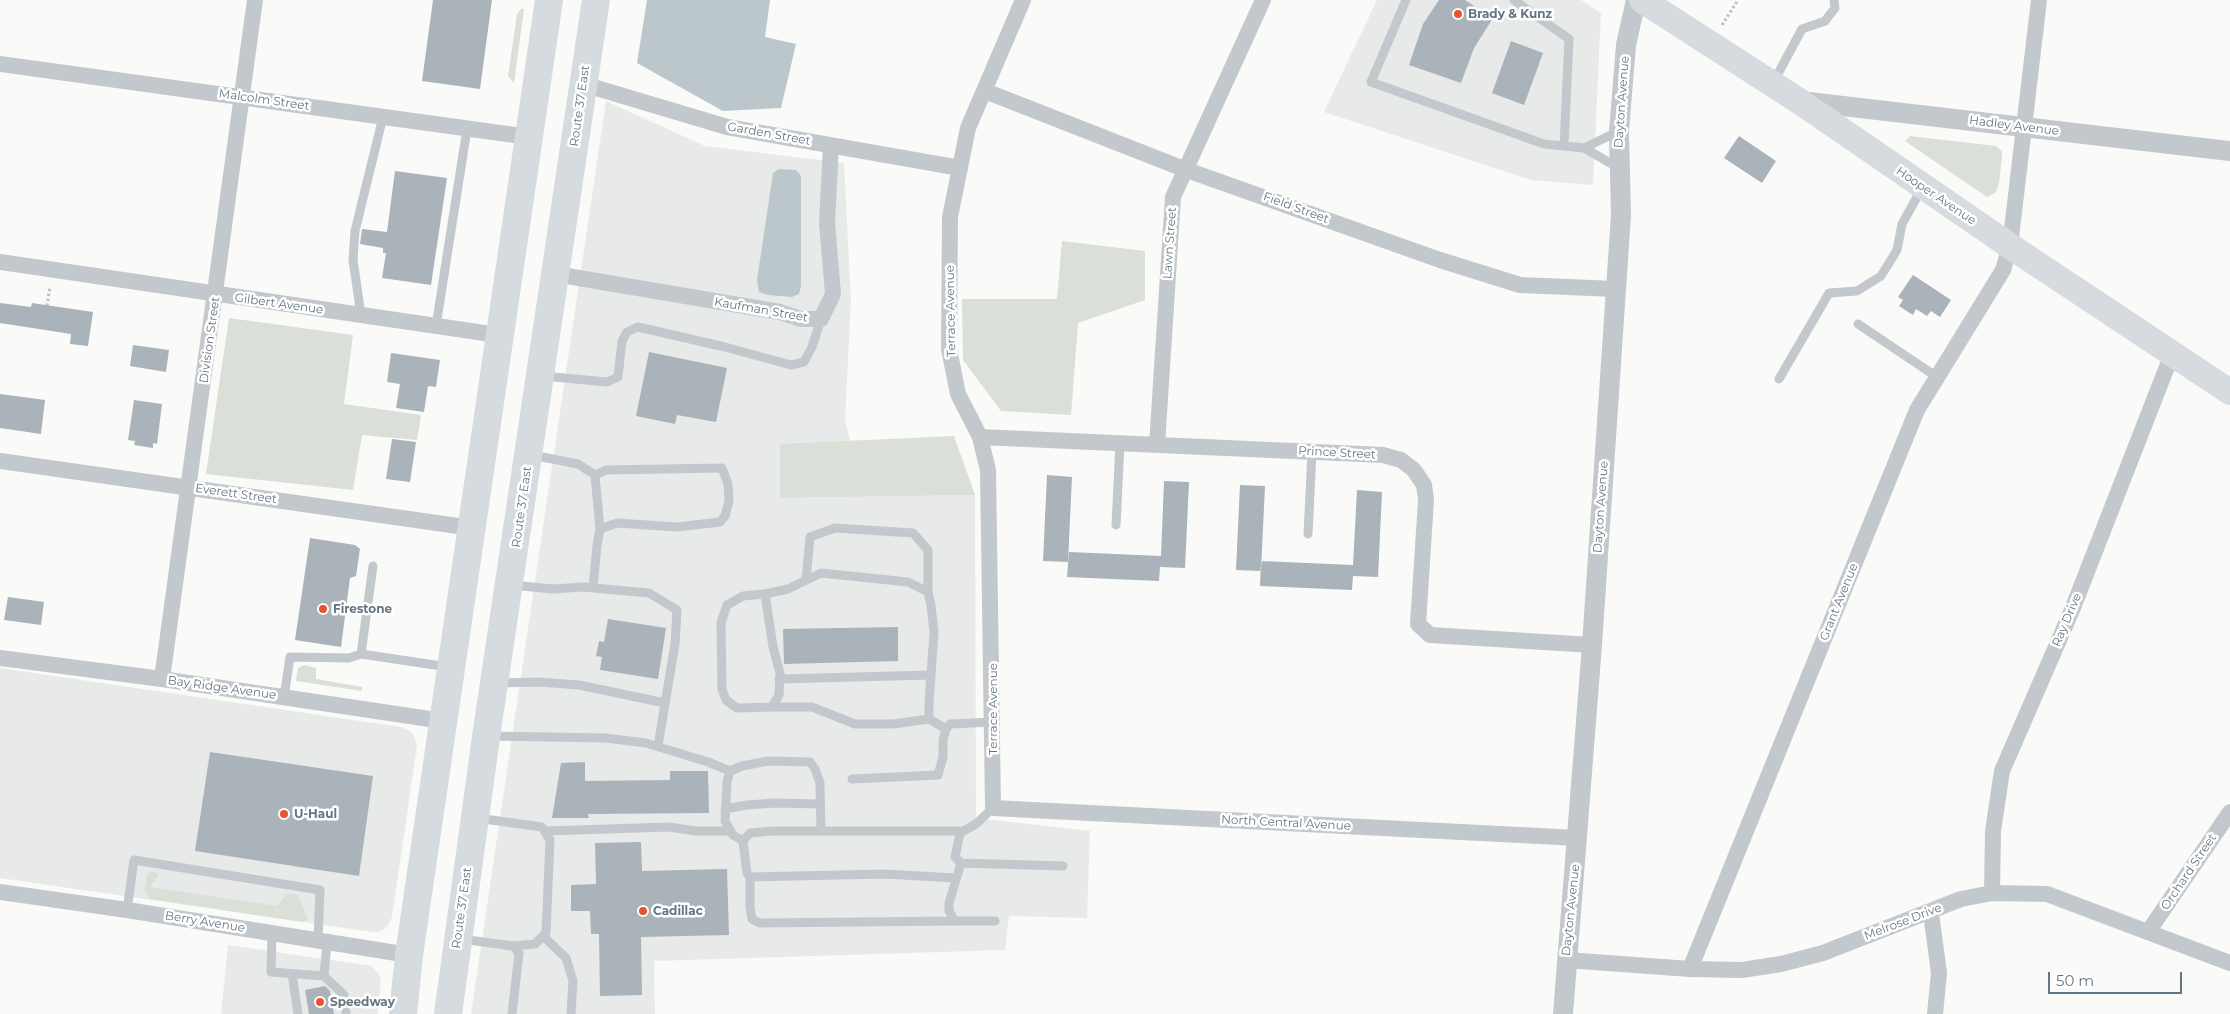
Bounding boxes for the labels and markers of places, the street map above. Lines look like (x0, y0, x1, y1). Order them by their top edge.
place label: Brady & Kunz (1468, 7, 1552, 21)
marker: Brady & Kunz (1452, 8, 1464, 20)
place label: Firestone (333, 602, 392, 616)
marker: Firestone (317, 603, 329, 615)
place label: U-Haul (294, 807, 337, 821)
marker: U-Haul (278, 808, 290, 820)
place label: Cadillac (653, 904, 703, 918)
marker: Cadillac (637, 905, 649, 917)
place label: Speedway (330, 995, 395, 1009)
marker: Speedway (314, 996, 326, 1008)

